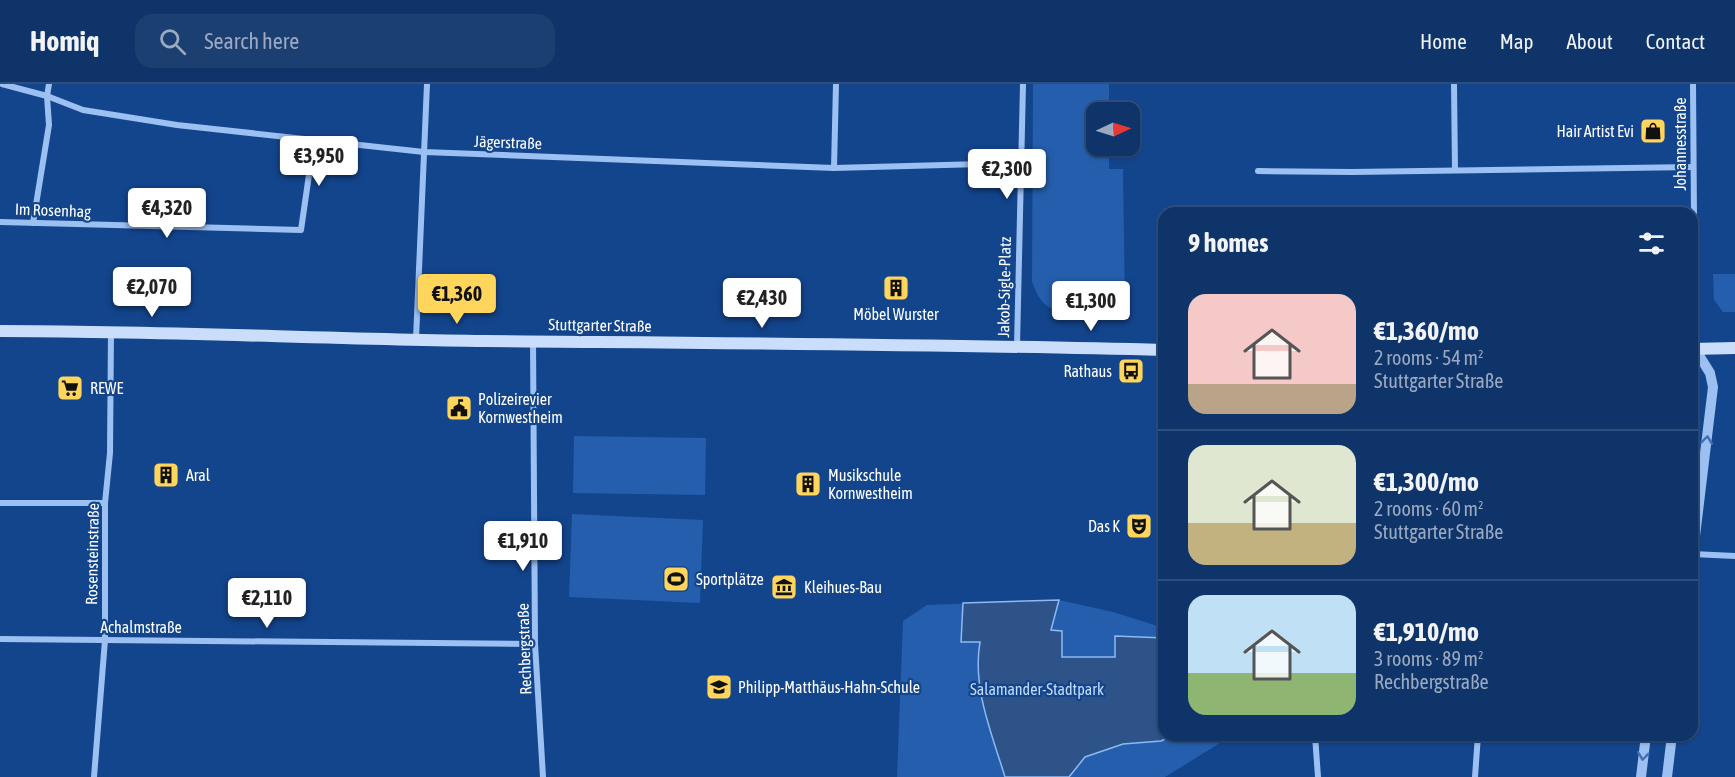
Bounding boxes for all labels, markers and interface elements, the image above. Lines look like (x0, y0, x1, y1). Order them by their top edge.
search box (135, 14, 555, 68)
text: Homiq (30, 25, 99, 57)
icon: search (156, 25, 189, 58)
text: Search here (204, 28, 299, 54)
text: Home (1420, 29, 1467, 53)
text: Map (1500, 29, 1534, 53)
text: About (1567, 29, 1613, 53)
text: Contact (1646, 29, 1705, 53)
street label: Johannesstraße (1671, 97, 1689, 191)
north arrow (1086, 102, 1140, 156)
map controls (1086, 102, 1140, 156)
shop icon: Hair Artist Evi (1638, 116, 1668, 146)
place label: Hair Artist Evi (1556, 122, 1634, 140)
street label: Jägerstraße (474, 132, 542, 153)
pin: €3,950 (270, 136, 368, 187)
text: €3,950 (294, 144, 344, 167)
pin: €2,300 (958, 149, 1056, 200)
text: €2,300 (982, 157, 1032, 180)
pin: €4,320 (118, 188, 216, 239)
text: €4,320 (142, 196, 192, 219)
street label: Im Rosenhag (15, 200, 91, 221)
icon: filters (1635, 227, 1668, 260)
text: 9 homes (1188, 228, 1268, 258)
street label: Jakob-Sigle-Platz (994, 236, 1015, 338)
pin: €2,070 (103, 267, 201, 318)
building icon: Möbel Wurster (881, 273, 911, 303)
pin: €1,360 (408, 274, 506, 325)
text: €2,070 (127, 275, 177, 298)
pin: €2,430 (713, 278, 811, 329)
pin: €1,300 (1042, 281, 1140, 332)
text: €1,360 (432, 282, 482, 305)
text: €2,430 (737, 286, 787, 309)
text: €1,300 (1066, 289, 1116, 312)
place label: Möbel Wurster (853, 305, 939, 323)
street label: Stuttgarter Straße (548, 315, 652, 336)
text: €1,360/mo (1374, 316, 1479, 346)
icon: home (1236, 318, 1308, 390)
text: 2 rooms · 54 m² (1374, 346, 1484, 369)
bus stop icon: Rathaus (1116, 356, 1146, 386)
place label: Rathaus (1063, 362, 1112, 380)
text: Stuttgarter Straße (1374, 369, 1503, 392)
supermarket icon: REWE (55, 373, 85, 403)
place label: REWE (90, 379, 123, 397)
place label: Polizeirevier Kornwestheim (478, 390, 563, 426)
public building icon: Polizeirevier Kornwestheim (444, 393, 474, 423)
one-way arrow (1700, 436, 1712, 445)
building icon: Aral (151, 460, 181, 490)
place label: Aral (186, 466, 211, 484)
place label: Musikschule Kornwestheim (828, 466, 913, 502)
text: €1,300/mo (1374, 467, 1479, 497)
building icon: Musikschule Kornwestheim (793, 469, 823, 499)
icon: home (1236, 469, 1308, 541)
text: 2 rooms · 60 m² (1374, 497, 1484, 520)
street label: Rosensteinstraße (82, 503, 102, 605)
theatre icon: Das K (1124, 511, 1154, 541)
place label: Das K (1088, 517, 1120, 535)
text: Stuttgarter Straße (1374, 520, 1503, 543)
pin: €1,910 (474, 521, 572, 572)
text: €1,910 (498, 529, 548, 552)
sports icon: Sportplätze (661, 564, 691, 594)
place label: Sportplätze (696, 570, 764, 589)
museum icon: Kleihues-Bau (769, 572, 799, 602)
pin: €2,110 (218, 578, 316, 629)
place label: Kleihues-Bau (804, 578, 882, 596)
text: €2,110 (242, 586, 292, 609)
street label: Rechbergstraße (513, 603, 536, 695)
text: €1,910/mo (1374, 617, 1479, 647)
street label: Achalmstraße (100, 618, 182, 636)
icon: home (1236, 619, 1308, 691)
text: 3 rooms · 89 m² (1374, 647, 1484, 670)
text: Rechbergstraße (1374, 670, 1489, 693)
school or university icon: Philipp-Matthäus-Hahn-Schule (704, 672, 734, 702)
place label: Philipp-Matthäus-Hahn-Schule (738, 678, 920, 697)
park label: Salamander-Stadtpark (970, 680, 1104, 699)
one-way arrow (1638, 751, 1650, 761)

